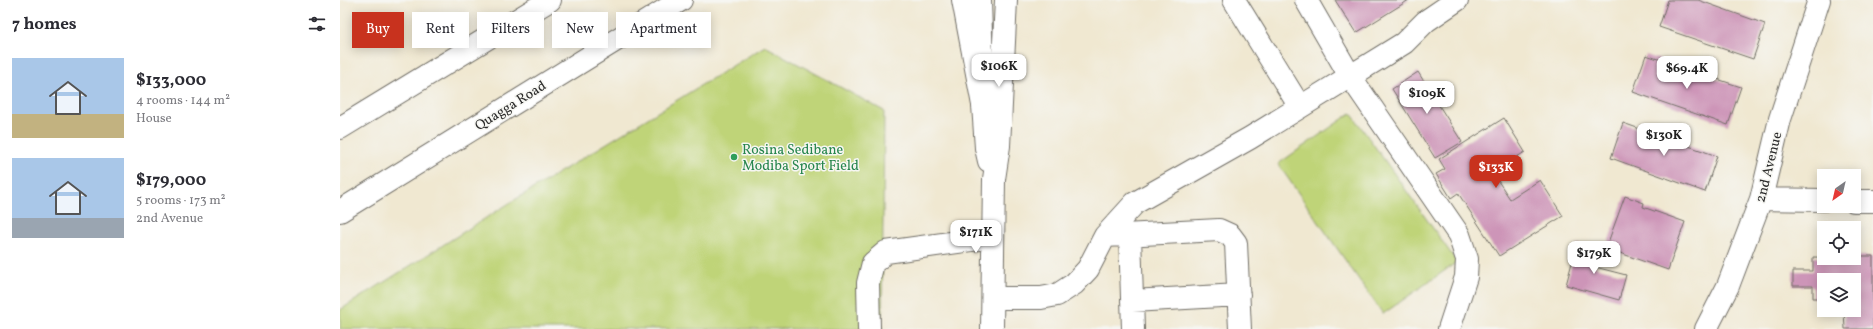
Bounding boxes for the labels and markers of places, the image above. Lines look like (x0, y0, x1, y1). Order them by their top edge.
pin: $106K (971, 54, 1027, 88)
pin: $69.4K (1654, 56, 1720, 90)
pin: $109K (1399, 81, 1455, 115)
pin: $130K (1636, 123, 1692, 157)
place label: Rosina Sedibane Modiba Sport Field (742, 141, 859, 176)
marker: Rosina Sedibane Modiba Sport Field (729, 152, 739, 162)
pin: $133K (1468, 155, 1524, 189)
pin: $171K (948, 220, 1004, 254)
pin: $179K (1566, 241, 1622, 275)

